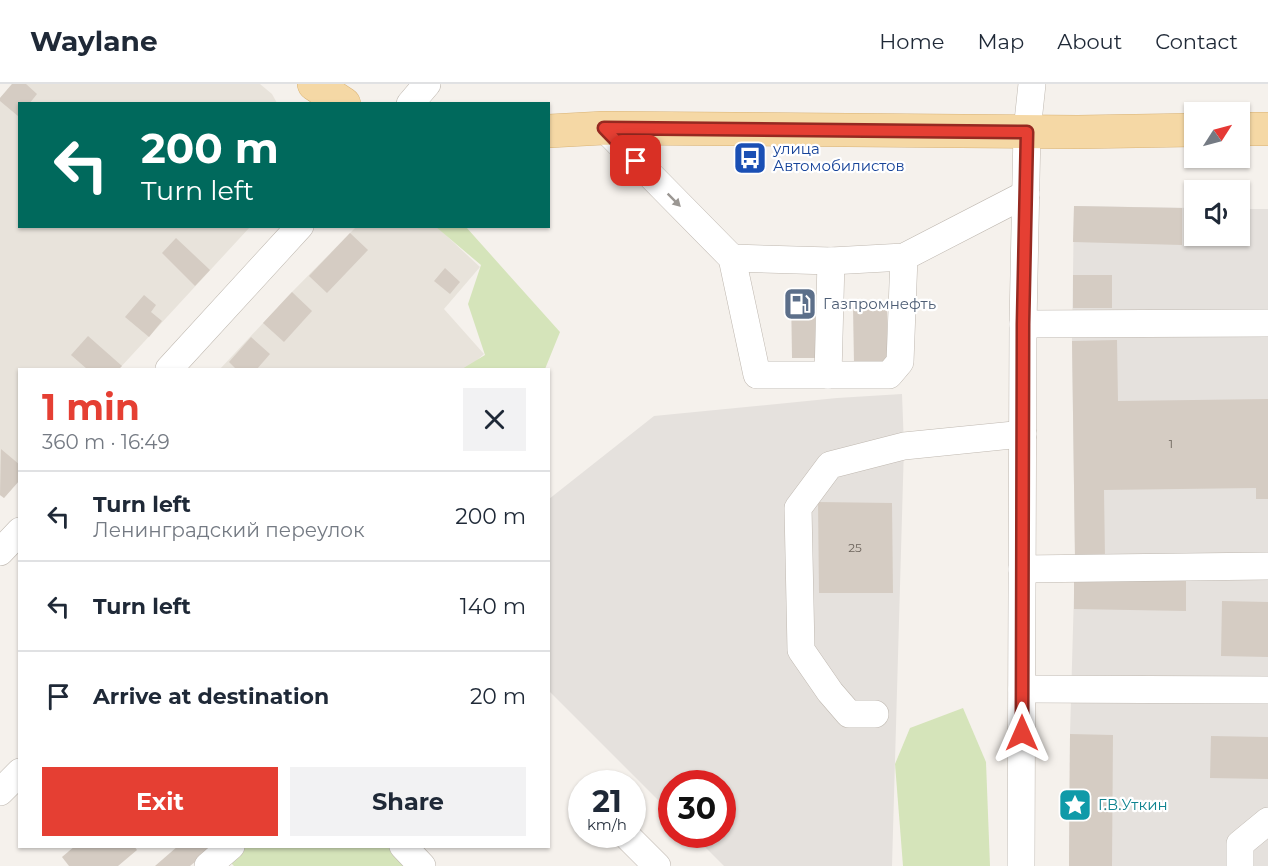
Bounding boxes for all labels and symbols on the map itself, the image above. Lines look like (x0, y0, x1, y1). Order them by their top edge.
north arrow (1184, 102, 1250, 168)
pin (610, 135, 661, 186)
place label: улица Автомобилистов (772, 139, 905, 175)
bus stop icon: улица Автомобилистов (732, 140, 768, 176)
one-way arrow (667, 192, 681, 206)
fuel station icon: Газпромнефть (782, 286, 818, 322)
place label: Газпромнефть (823, 294, 936, 313)
house number: 1 (1169, 436, 1173, 451)
house number: 25 (848, 540, 862, 555)
position arrow (990, 701, 1054, 765)
speed limit sign: 30 (658, 770, 736, 848)
place icon: Г.В.Уткин (1057, 787, 1093, 823)
place label: Г.В.Уткин (1098, 795, 1168, 814)

